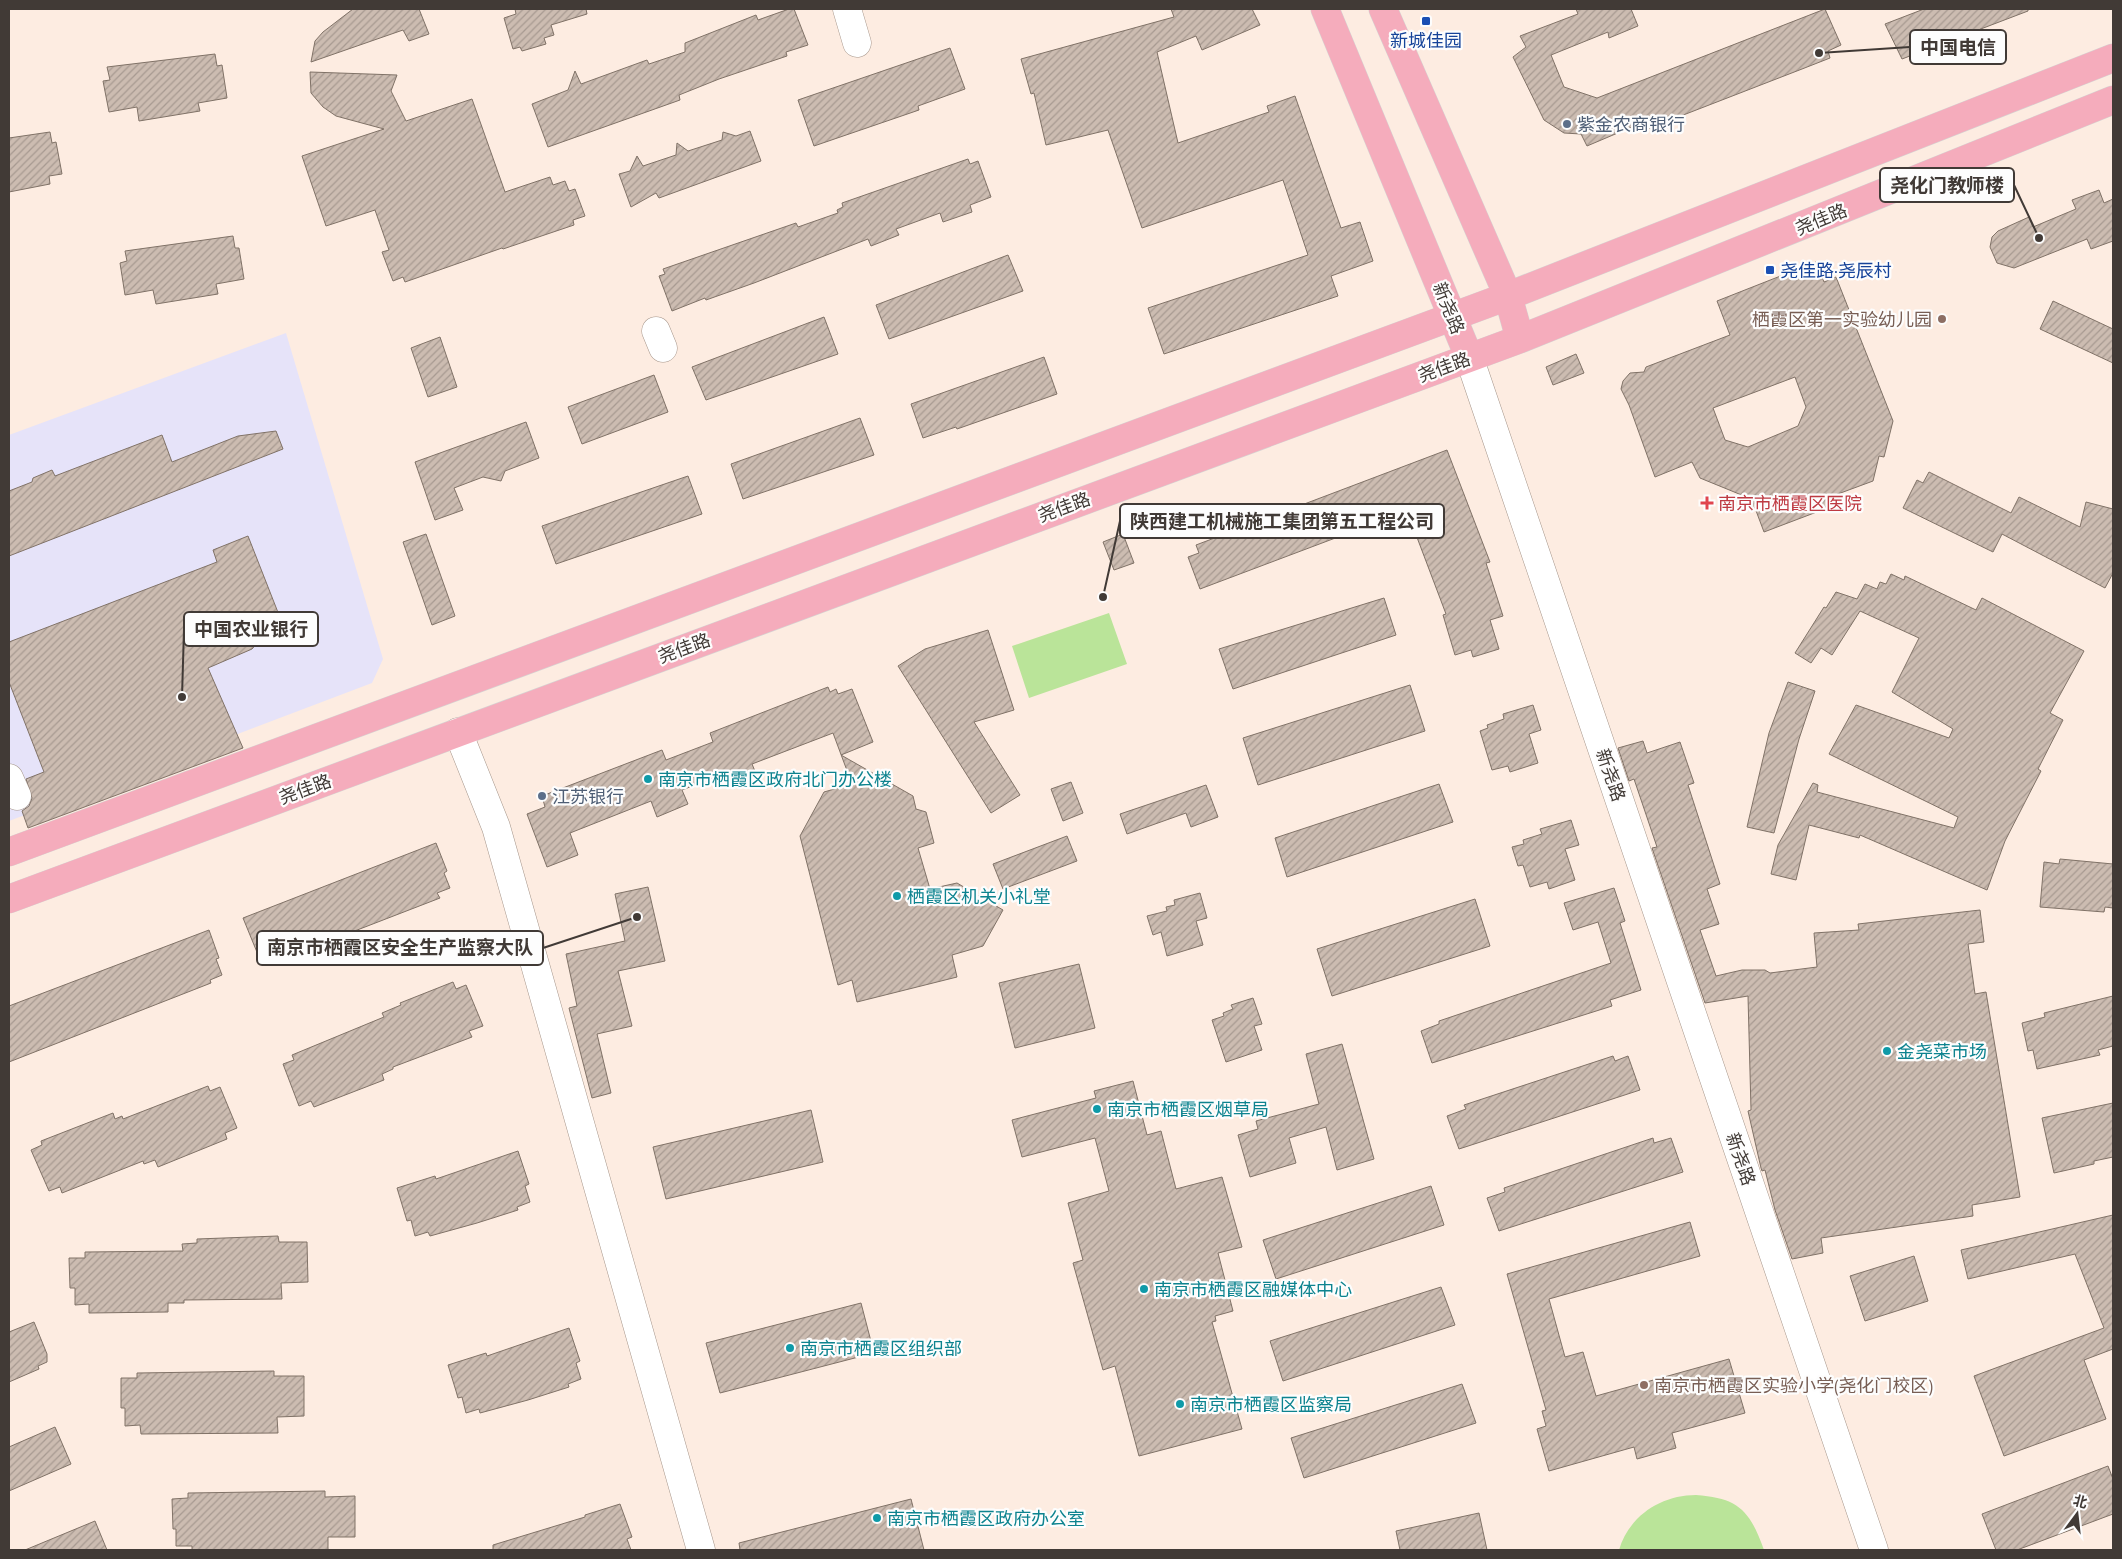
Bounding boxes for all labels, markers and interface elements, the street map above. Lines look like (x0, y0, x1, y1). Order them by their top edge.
marker: 新城佳园 (1420, 15, 1432, 27)
place label: 新城佳园 (1390, 29, 1462, 52)
callout: 中国电信 (1910, 30, 2006, 64)
text: 中国电信 (1920, 35, 1996, 59)
place label: 紫金农商银行 (1577, 113, 1685, 136)
marker: 紫金农商银行 (1561, 118, 1573, 130)
callout: 尧化门教师楼 (1880, 168, 2014, 202)
text: 尧化门教师楼 (1890, 173, 2004, 197)
street label: 尧佳路 (1792, 198, 1850, 240)
place label: 尧佳路·尧辰村 (1780, 259, 1892, 282)
marker: 尧佳路·尧辰村 (1764, 264, 1776, 276)
street label: 新尧路 (1428, 279, 1470, 337)
place label: 栖霞区第一实验幼儿园 (1752, 308, 1932, 331)
marker: 栖霞区第一实验幼儿园 (1936, 313, 1948, 325)
street label: 尧佳路 (1415, 347, 1473, 387)
street label: 尧佳路 (1035, 487, 1093, 527)
place label: 南京市栖霞区医院 (1718, 492, 1862, 515)
marker: 南京市栖霞区医院 (1700, 496, 1714, 510)
callout: 陕西建工机械施工集团第五工程公司 (1120, 504, 1444, 538)
text: 陕西建工机械施工集团第五工程公司 (1130, 509, 1434, 533)
callout: 中国农业银行 (184, 612, 318, 646)
text: 中国农业银行 (194, 617, 308, 641)
street label: 尧佳路 (655, 628, 713, 668)
street label: 新尧路 (1591, 746, 1631, 804)
place label: 南京市栖霞区政府北门办公楼 (658, 768, 892, 791)
street label: 尧佳路 (276, 769, 334, 809)
marker: 南京市栖霞区政府北门办公楼 (642, 773, 654, 785)
place label: 江苏银行 (552, 785, 624, 808)
marker: 江苏银行 (536, 790, 548, 802)
place label: 栖霞区机关小礼堂 (907, 885, 1051, 908)
marker: 栖霞区机关小礼堂 (891, 890, 903, 902)
callout: 南京市栖霞区安全生产监察大队 (257, 931, 543, 965)
text: 南京市栖霞区安全生产监察大队 (267, 935, 533, 959)
place label: 金尧菜市场 (1897, 1040, 1987, 1063)
marker: 金尧菜市场 (1881, 1045, 1893, 1057)
place label: 南京市栖霞区烟草局 (1107, 1098, 1269, 1121)
marker: 南京市栖霞区烟草局 (1091, 1103, 1103, 1115)
street label: 新尧路 (1721, 1130, 1761, 1188)
place label: 南京市栖霞区融媒体中心 (1154, 1278, 1352, 1301)
marker: 南京市栖霞区融媒体中心 (1138, 1283, 1150, 1295)
place label: 南京市栖霞区组织部 (800, 1337, 962, 1360)
marker: 南京市栖霞区组织部 (784, 1342, 796, 1354)
place label: 南京市栖霞区实验小学(尧化门校区) (1654, 1374, 1933, 1397)
marker: 南京市栖霞区实验小学(尧化门校区) (1638, 1379, 1650, 1391)
place label: 南京市栖霞区监察局 (1190, 1393, 1352, 1416)
marker: 南京市栖霞区监察局 (1174, 1398, 1186, 1410)
north arrow (2052, 1489, 2102, 1539)
text: 北 (2071, 1491, 2089, 1512)
place label: 南京市栖霞区政府办公室 (887, 1507, 1085, 1530)
marker: 南京市栖霞区政府办公室 (871, 1512, 883, 1524)

